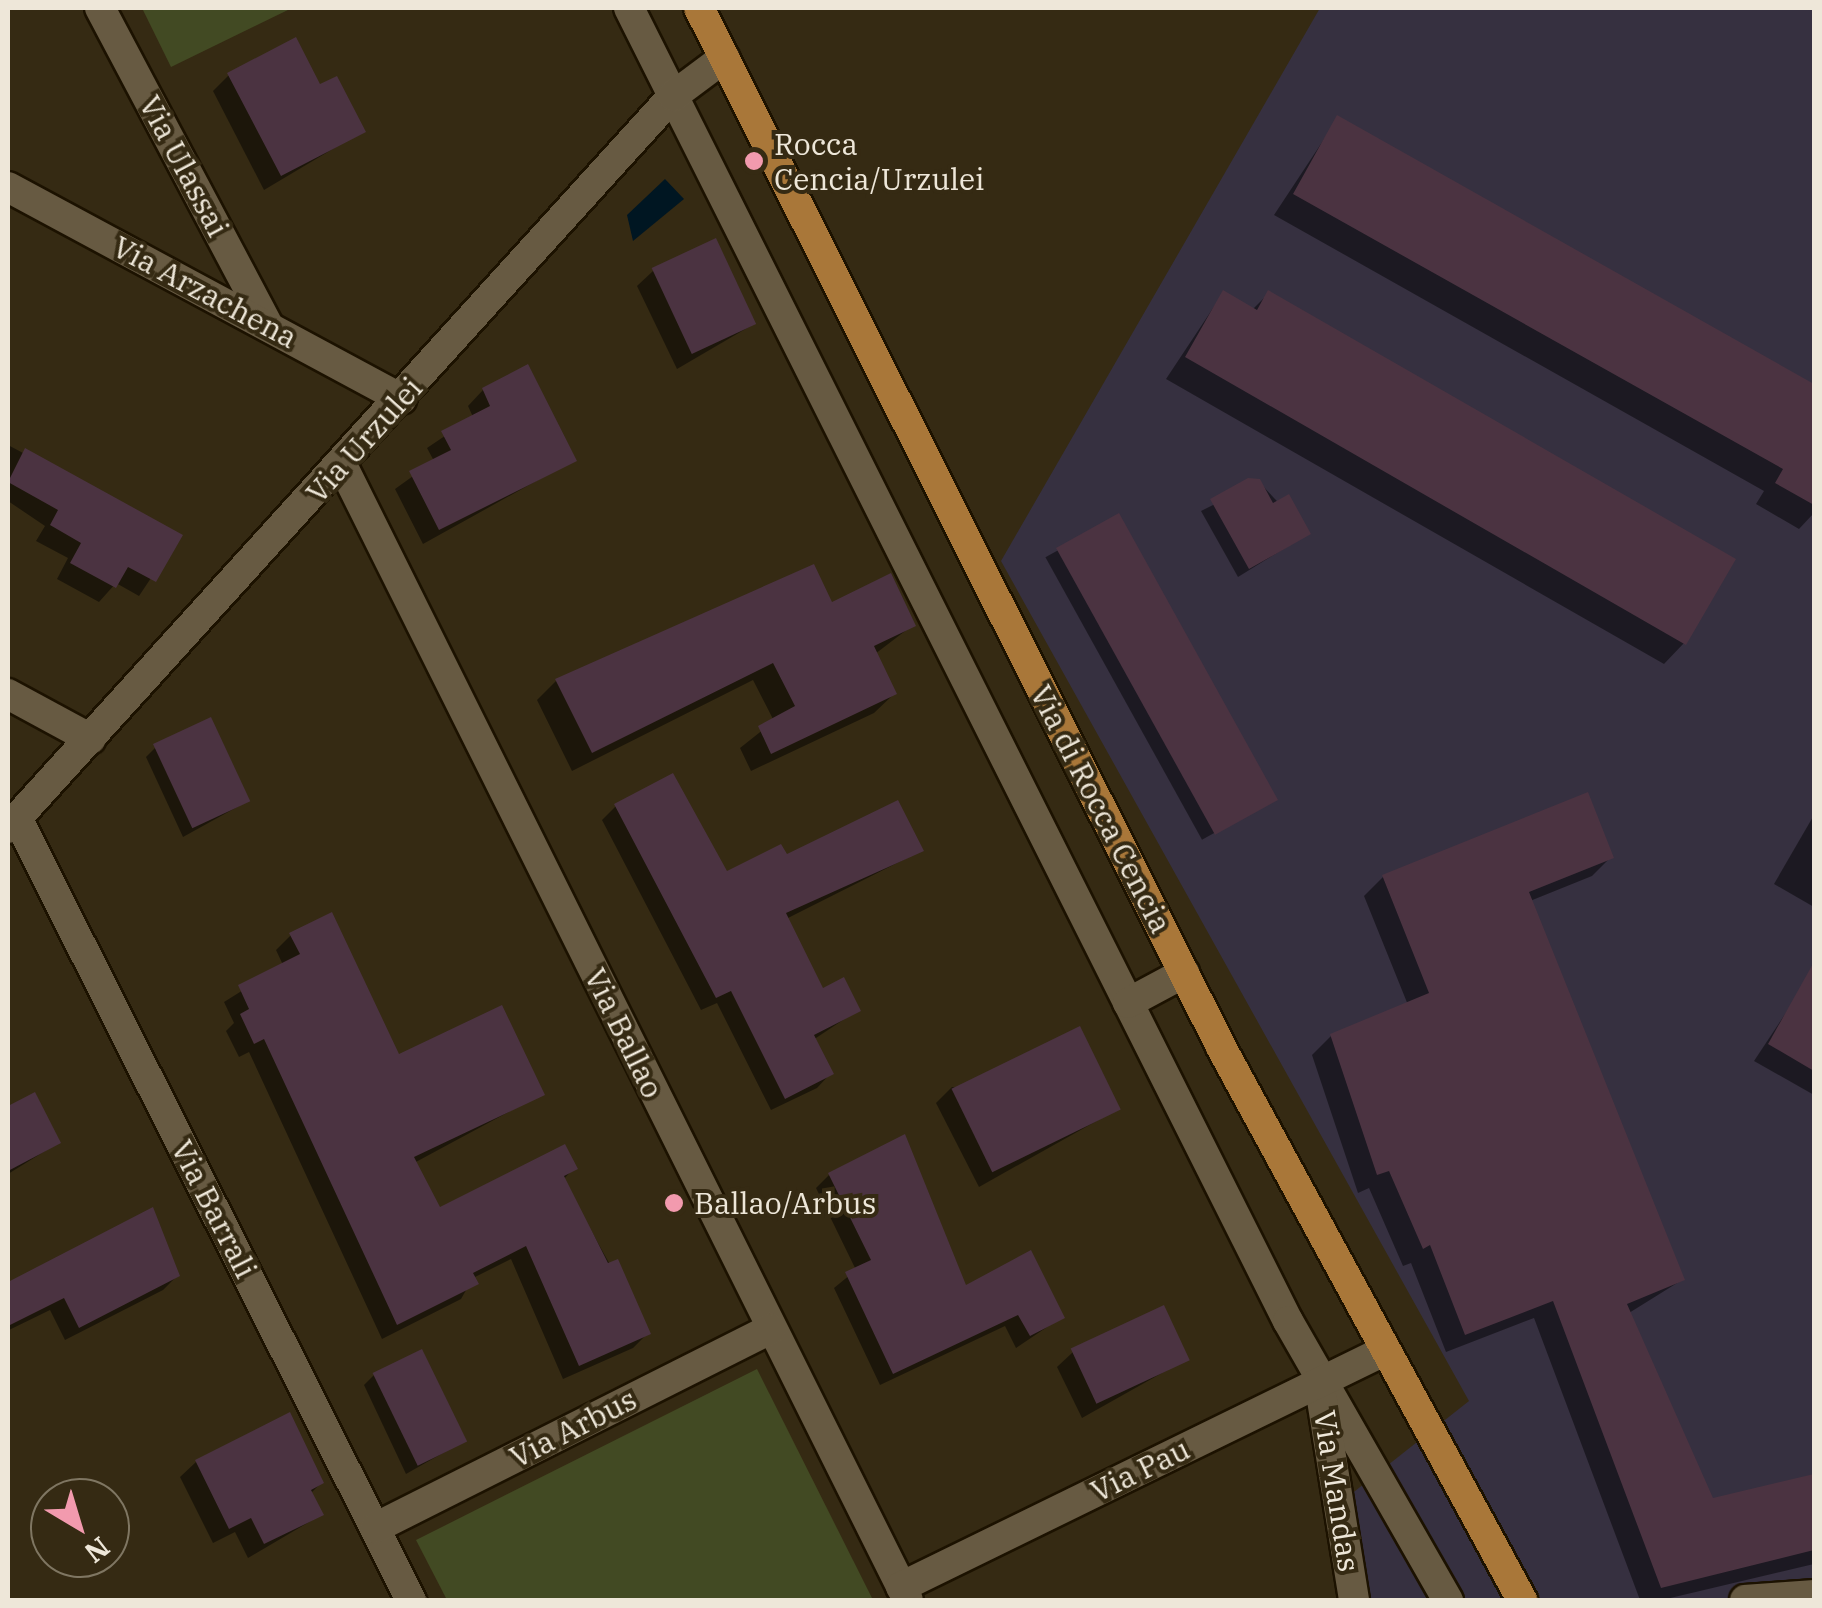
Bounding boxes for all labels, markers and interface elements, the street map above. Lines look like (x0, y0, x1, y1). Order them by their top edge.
street label: Via Ulassai (132, 89, 236, 243)
place label: Rocca Cencia/Urzulei (774, 126, 985, 196)
marker: Rocca Cencia/Urzulei (743, 150, 765, 172)
street label: Via Arzachena (107, 228, 303, 356)
street label: Via Urzulei (299, 370, 429, 510)
street label: Via di Rocca Cencia (1023, 679, 1179, 939)
street label: Via Ballao (577, 962, 671, 1104)
street label: Via Barrali (164, 1134, 264, 1284)
place label: Ballao/Arbus (694, 1185, 876, 1221)
marker: Ballao/Arbus (663, 1192, 685, 1214)
street label: Via Arbus (504, 1381, 642, 1475)
street label: Via Mandas (1306, 1408, 1368, 1574)
street label: Via Pau (1085, 1431, 1195, 1509)
north arrow (30, 1478, 130, 1578)
text: N (77, 1529, 118, 1572)

